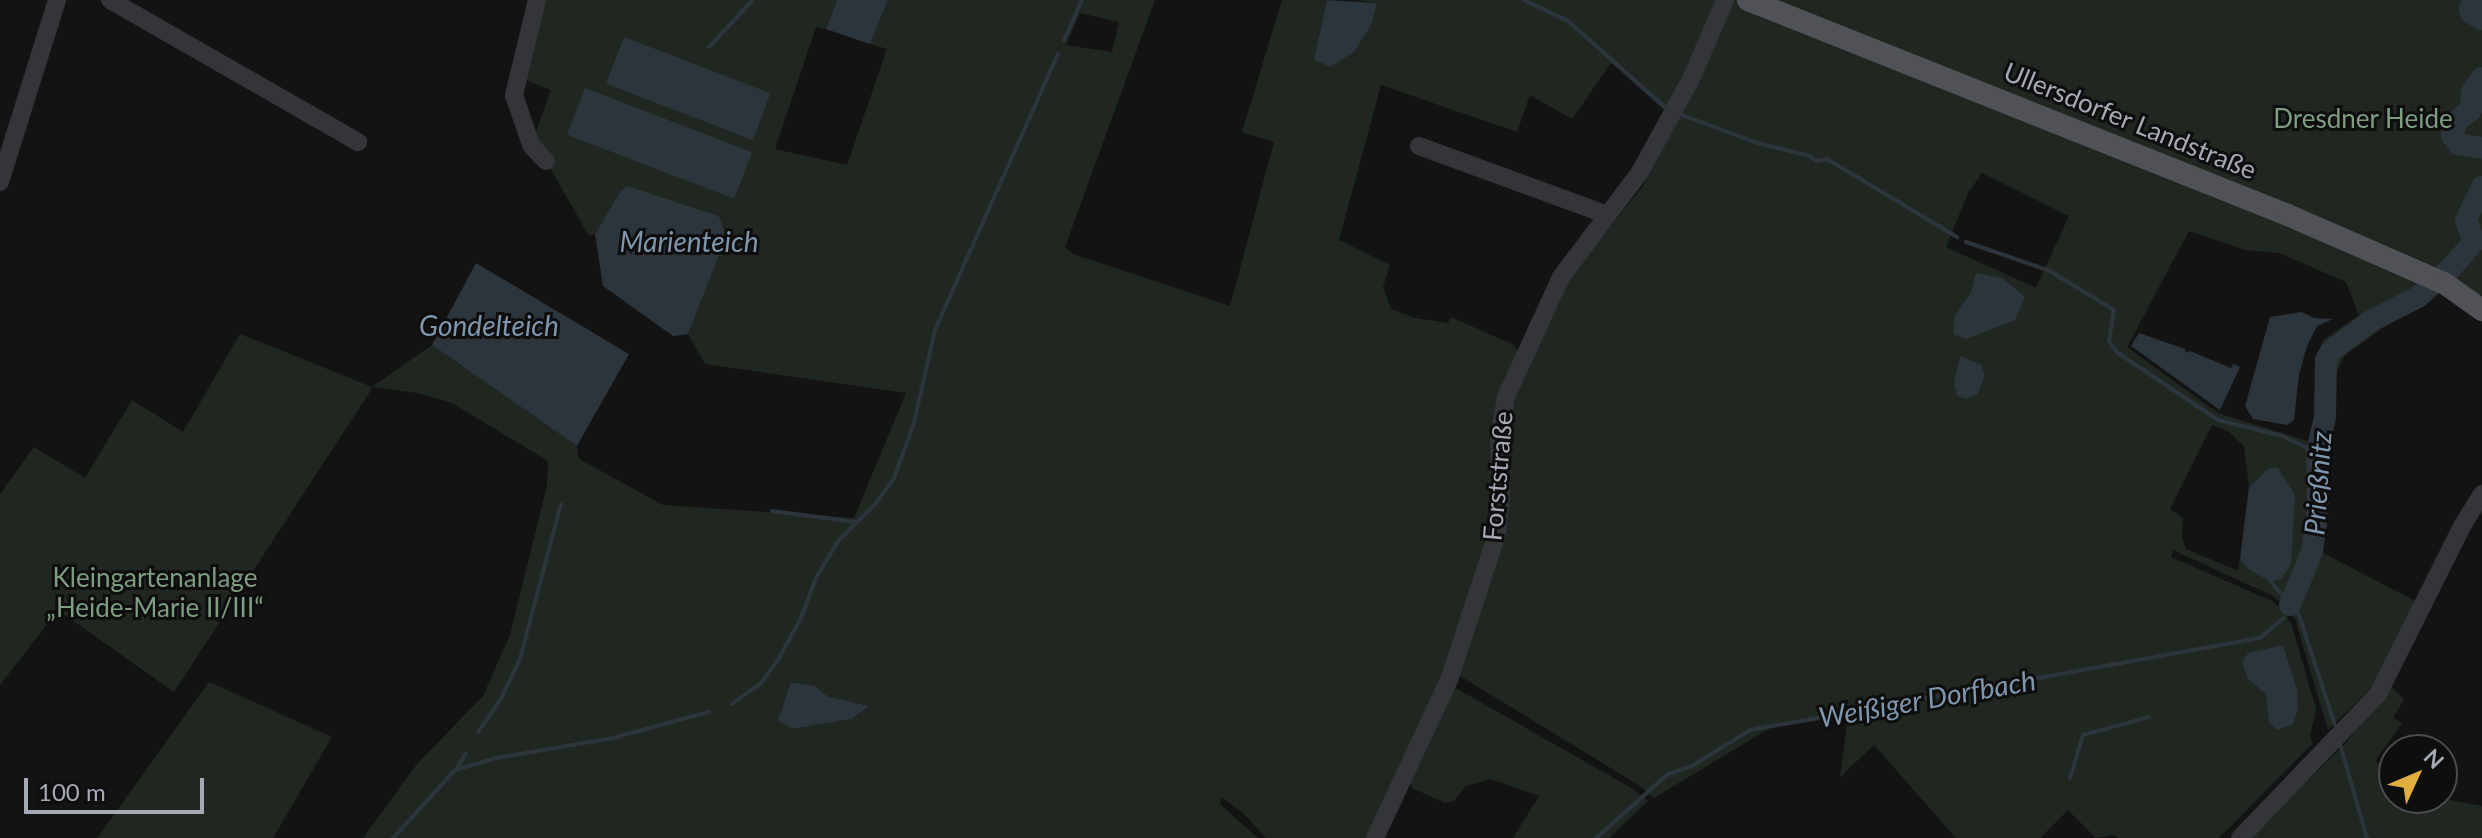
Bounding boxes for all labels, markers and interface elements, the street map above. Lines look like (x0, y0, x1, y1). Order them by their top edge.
street label: Ullersdorfer Landstraße (1999, 56, 2261, 186)
park label: Dresdner Heide (2273, 103, 2453, 135)
water label: Marienteich (619, 224, 759, 258)
water label: Gondelteich (419, 308, 559, 342)
street label: Forststraße (1477, 410, 1519, 542)
water label: Prießnitz (2297, 430, 2337, 536)
park label: Kleingartenanlage „Heide-Marie II/III“ (46, 562, 264, 624)
water label: Weißiger Dorfbach (1816, 662, 2038, 734)
north arrow (2378, 734, 2458, 814)
text: N (2419, 743, 2450, 774)
scale bar (28, 762, 208, 812)
text: 100 m (38, 777, 106, 806)

